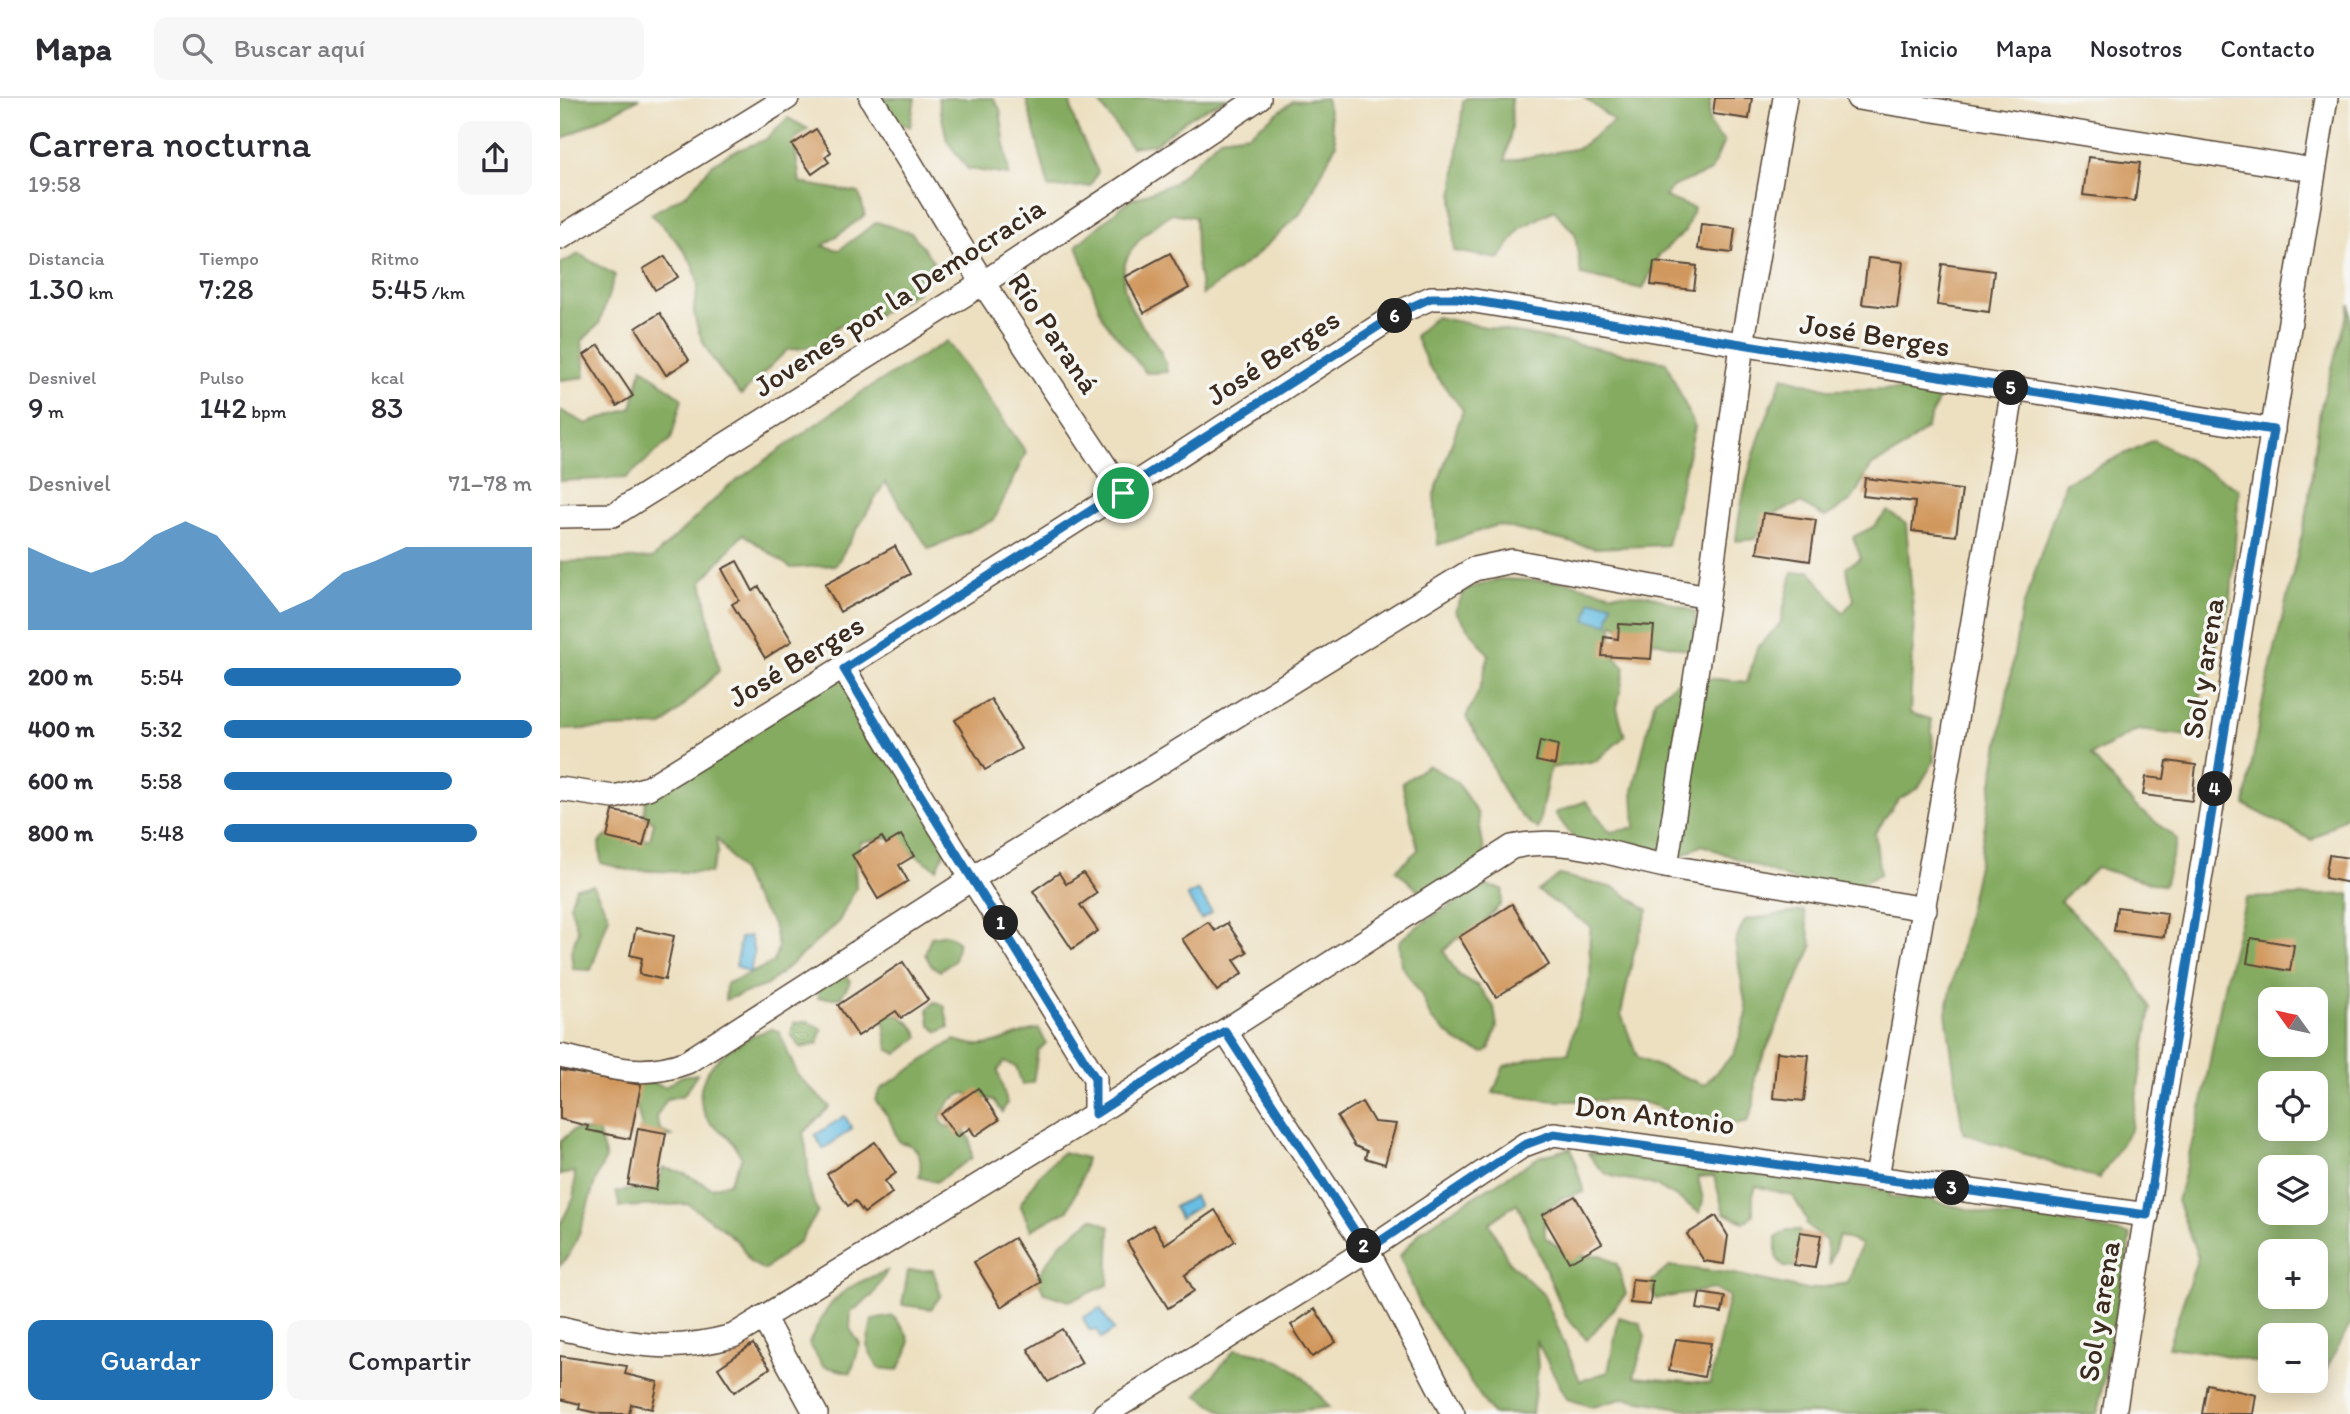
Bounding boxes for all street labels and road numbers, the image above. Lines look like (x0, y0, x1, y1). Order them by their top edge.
street label: Jovenes por la Democracia (746, 188, 1052, 405)
street label: Río Paraná (1000, 265, 1109, 401)
street label: José Berges (1199, 300, 1346, 413)
street label: José Berges (1797, 304, 1953, 365)
street label: Sol y arena (2173, 595, 2232, 741)
street label: José Berges (721, 606, 870, 715)
street label: Don Antonio (1573, 1086, 1737, 1143)
street label: Sol y arena (2069, 1238, 2128, 1384)

